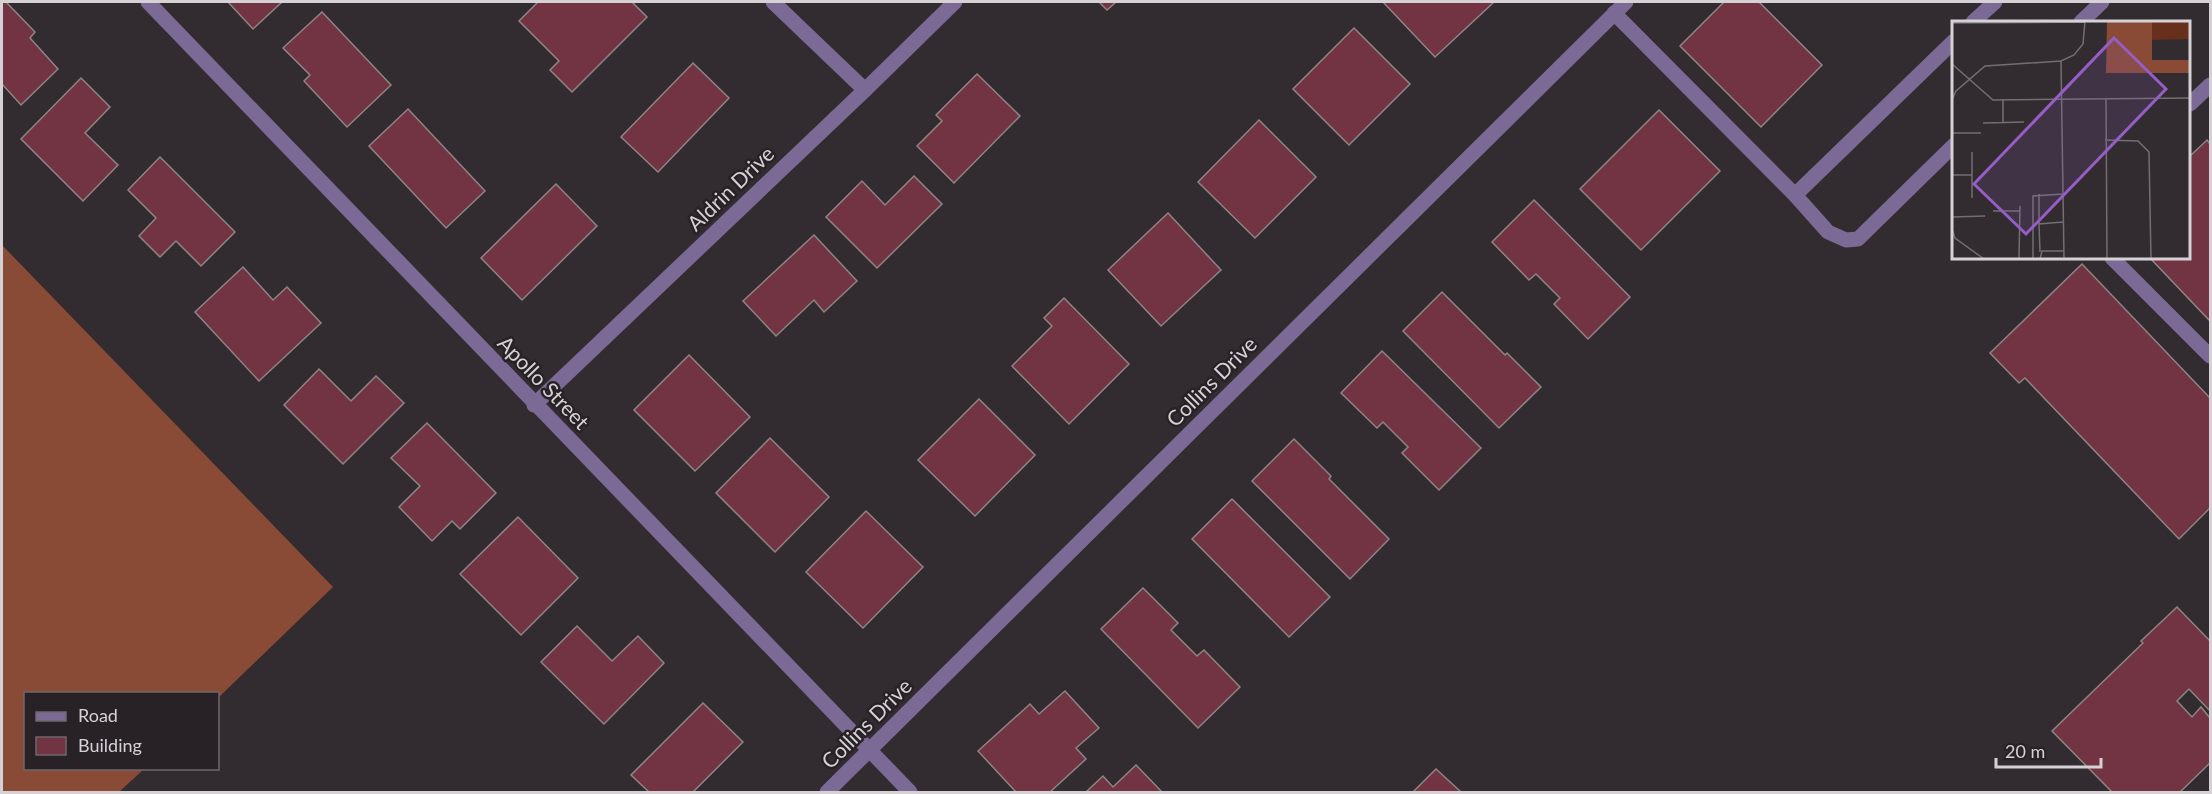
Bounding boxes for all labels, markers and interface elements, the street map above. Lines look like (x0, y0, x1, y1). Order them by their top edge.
inset map (1952, 21, 2191, 260)
street label: Aldrin Drive (681, 140, 778, 235)
street label: Apollo Street (493, 330, 595, 434)
street label: Collins Drive (1161, 331, 1261, 431)
street label: Collins Drive (816, 673, 916, 773)
legend (24, 692, 219, 770)
text: Road (78, 704, 118, 726)
scale bar (1996, 731, 2101, 769)
text: Building (78, 734, 142, 756)
text: 20 m (2005, 740, 2045, 762)

